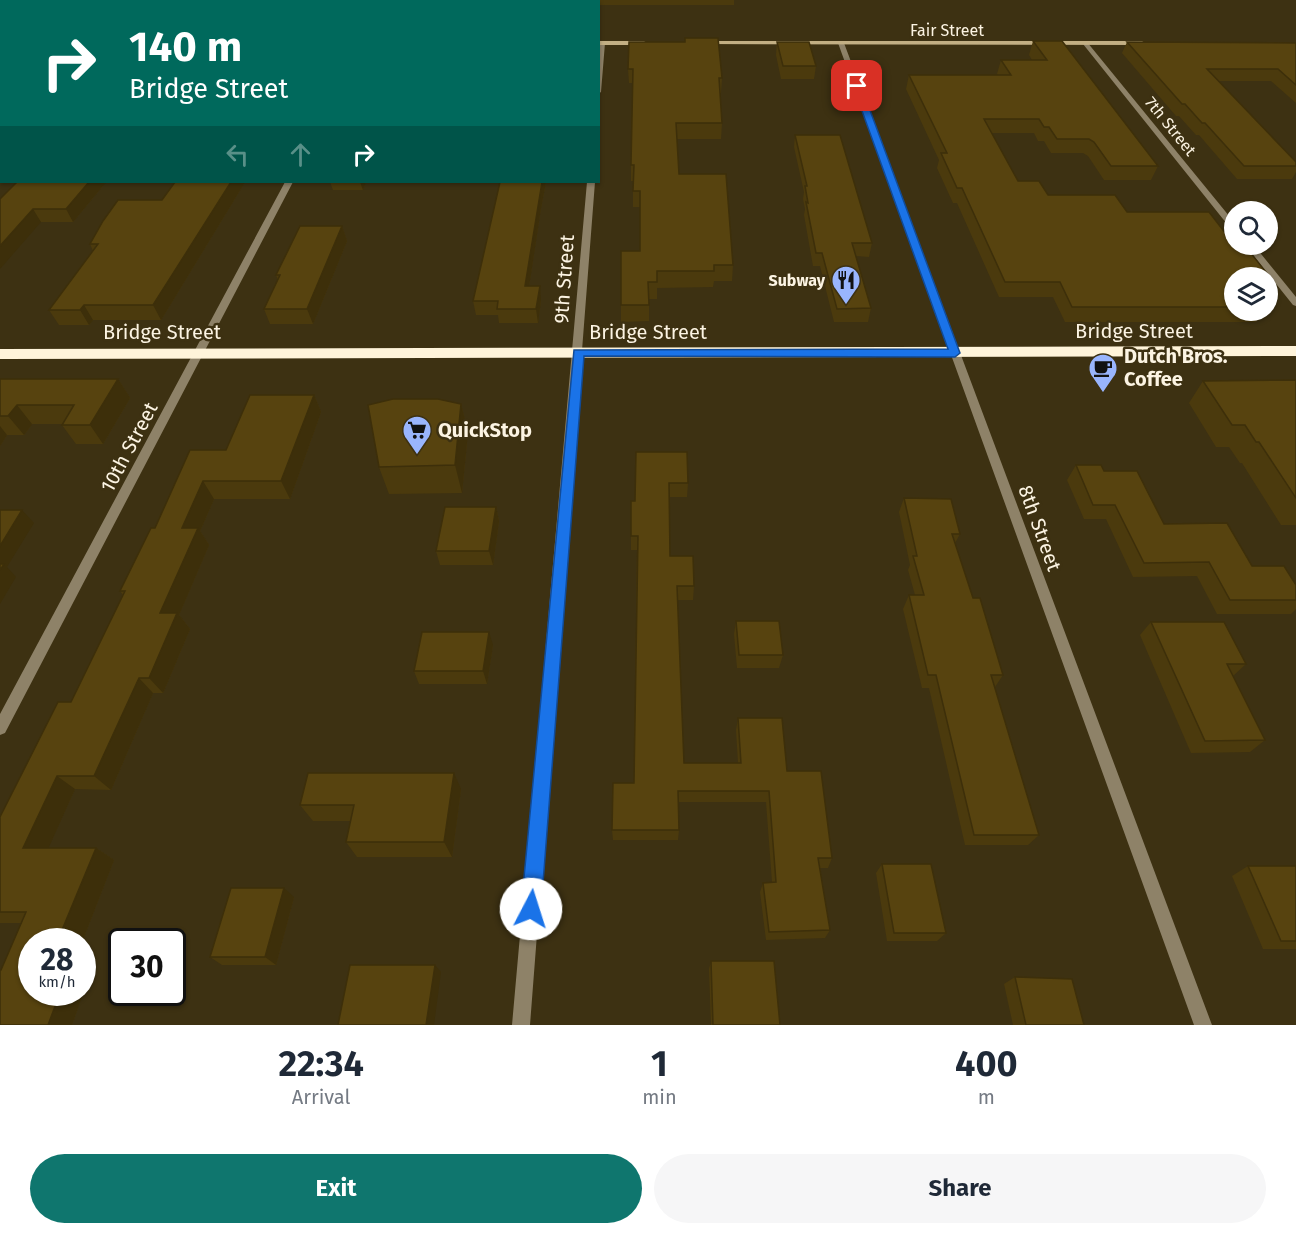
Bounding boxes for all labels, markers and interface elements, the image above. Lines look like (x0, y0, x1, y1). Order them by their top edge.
street label: Fair Street (910, 21, 984, 40)
text: 140 m (129, 22, 242, 72)
icon: right (30, 24, 108, 102)
pin (831, 60, 882, 111)
icon: arrive (840, 69, 873, 102)
text: Bridge Street (129, 73, 288, 105)
street label: 7th Street (1141, 93, 1200, 160)
icon: left (221, 138, 254, 171)
icon: ahead (284, 138, 317, 171)
icon: right (347, 138, 380, 171)
map controls (1224, 201, 1278, 321)
button: search (1224, 201, 1278, 255)
street label: 9th Street (549, 233, 579, 324)
restaurant icon: Subway (830, 264, 862, 306)
button: layers (1224, 267, 1278, 321)
place label: Subway (769, 271, 826, 290)
street label: Bridge Street (1075, 319, 1194, 343)
street label: Bridge Street (103, 320, 222, 344)
street label: Bridge Street (589, 320, 708, 344)
place label: Dutch Bros. Coffee (1124, 344, 1228, 391)
cafe icon: Dutch Bros. Coffee (1087, 352, 1119, 394)
street label: 10th Street (95, 397, 163, 496)
supermarket icon: QuickStop (401, 414, 433, 456)
place label: QuickStop (438, 418, 532, 442)
street label: 8th Street (1013, 482, 1067, 575)
position arrow (499, 877, 563, 941)
speed limit sign: 30 (108, 928, 186, 1006)
text: 28 (41, 942, 73, 978)
text: km/h (38, 973, 76, 991)
text: 22:34 (278, 1042, 364, 1086)
text: 1 (651, 1042, 668, 1086)
text: 400 (955, 1042, 1018, 1086)
text: Arrival (292, 1085, 350, 1109)
text: min (642, 1085, 677, 1109)
text: m (978, 1085, 995, 1109)
button: Exit (30, 1154, 642, 1223)
button: Share (654, 1154, 1266, 1223)

